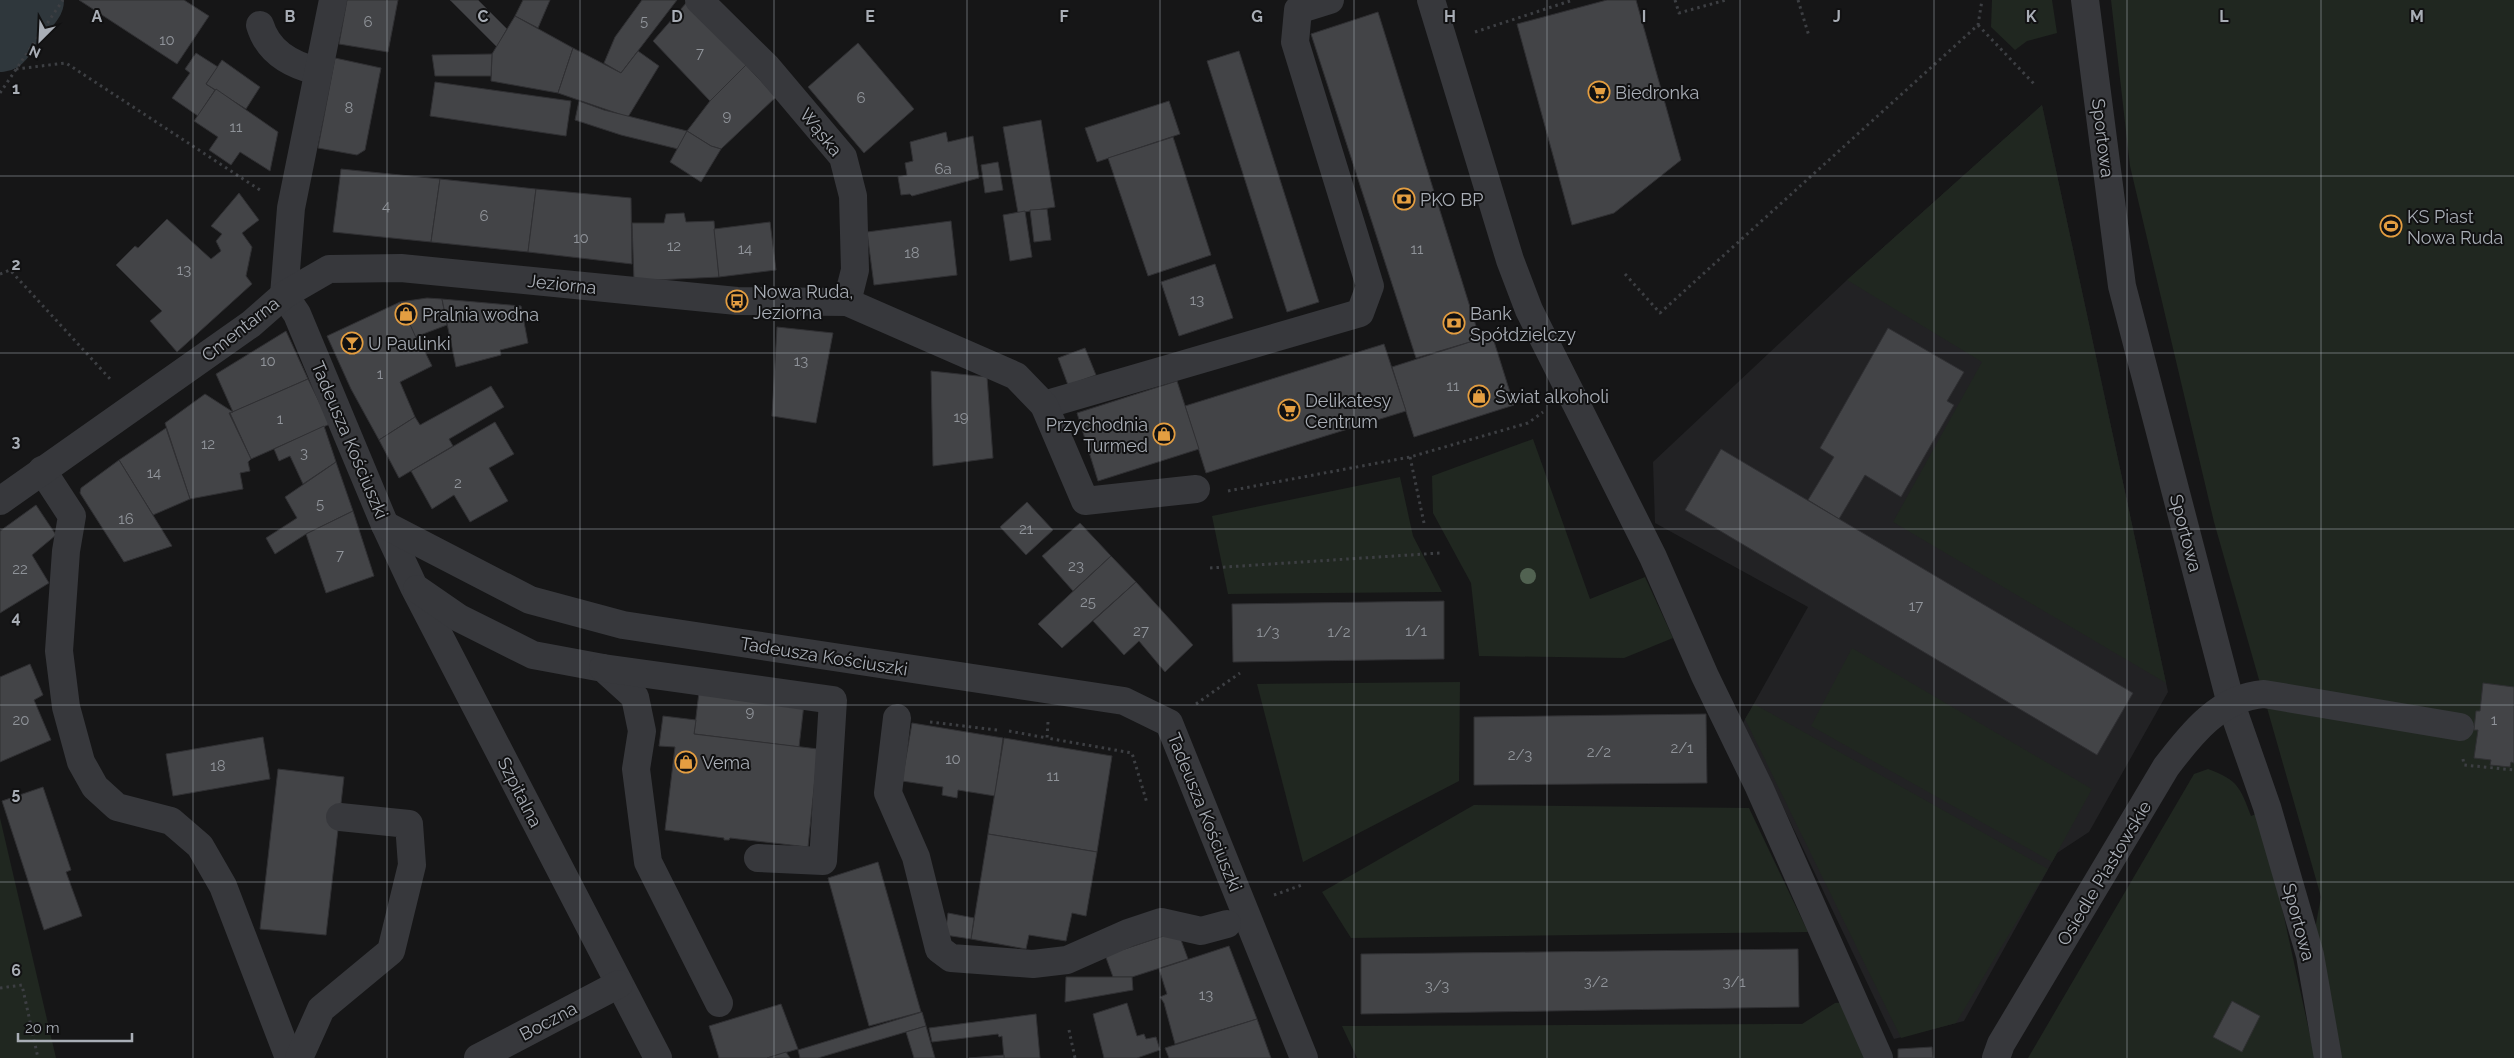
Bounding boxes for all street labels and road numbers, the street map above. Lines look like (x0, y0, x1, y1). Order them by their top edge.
street label: Sportowa (2088, 97, 2118, 179)
street label: Wąska (795, 104, 847, 160)
street label: Jeziorna (527, 270, 597, 298)
street label: Cmentarna (197, 292, 283, 366)
street label: Tadeusza Kościuszki (307, 358, 393, 522)
street label: Sportowa (2166, 492, 2206, 574)
street label: Tadeusza Kościuszki (739, 632, 909, 680)
street label: Tadeusza Kościuszki (1164, 730, 1246, 894)
street label: Szpitalna (493, 753, 547, 831)
street label: Osiedle Piastowskie (2053, 797, 2156, 949)
street label: Sportowa (2279, 881, 2319, 963)
street label: Boczna (516, 997, 580, 1045)

